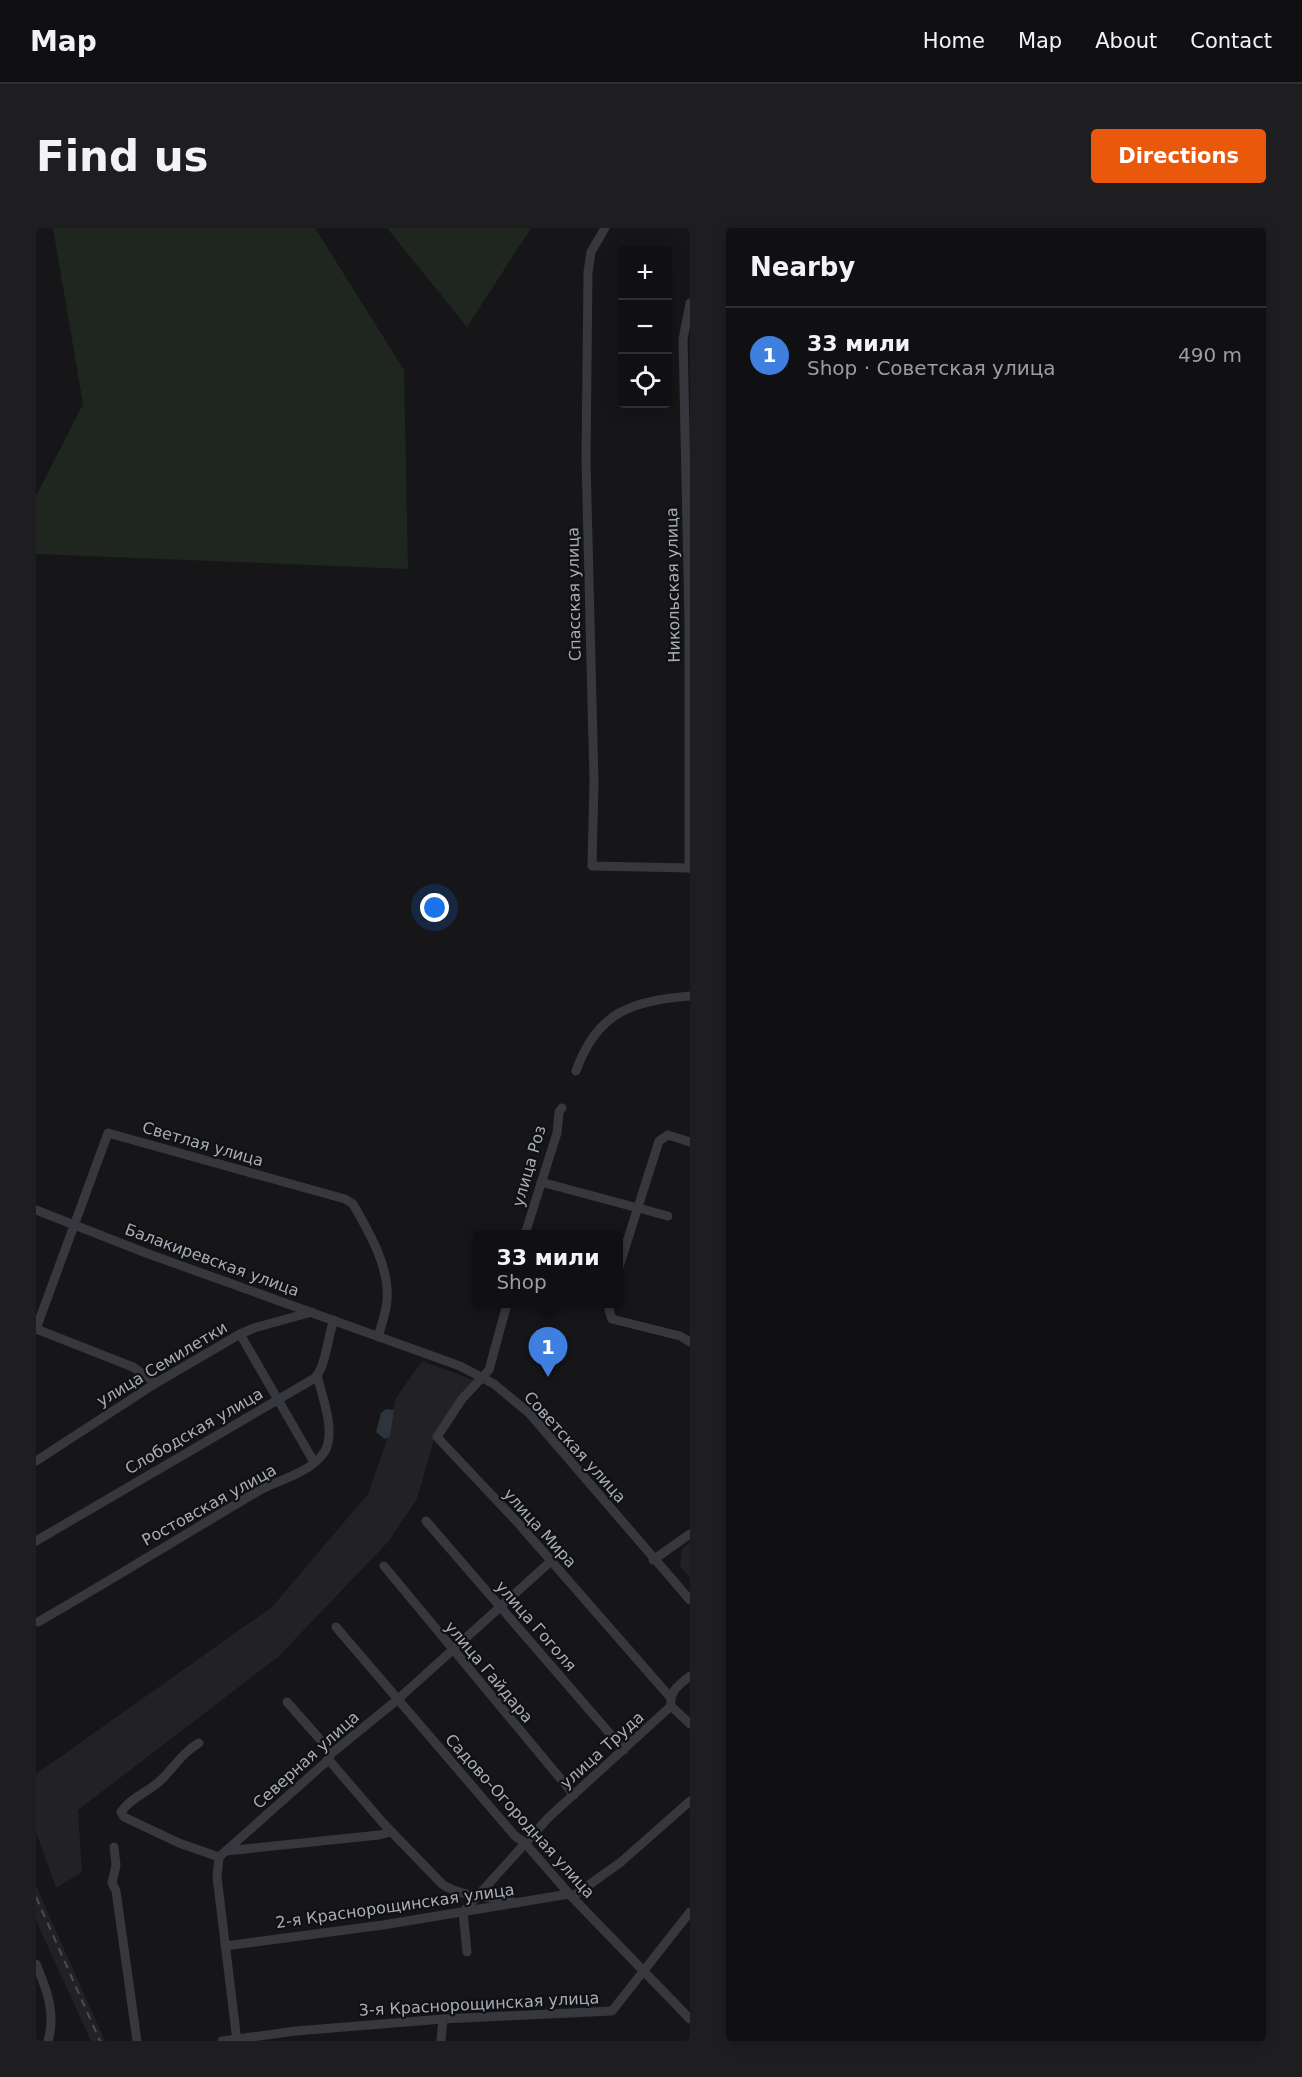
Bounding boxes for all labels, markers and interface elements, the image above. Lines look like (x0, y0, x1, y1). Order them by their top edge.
text: Map (30, 25, 97, 58)
text: Home (923, 29, 985, 53)
text: Map (1018, 29, 1062, 53)
text: About (1095, 29, 1157, 53)
text: Contact (1190, 29, 1272, 53)
button: Directions (1091, 129, 1266, 183)
text: Find us (36, 132, 209, 181)
map controls (618, 246, 672, 408)
button: + (618, 246, 672, 300)
text: Nearby (750, 252, 855, 282)
button: − (618, 300, 672, 354)
text: 33 мили (807, 331, 910, 356)
text: 1 (763, 343, 776, 367)
text: 490 m (1178, 343, 1242, 367)
button: locate (618, 354, 672, 408)
text: Shop · Советская улица (807, 356, 1056, 380)
street label: Никольская улица (662, 507, 684, 663)
street label: Спасская улица (563, 527, 585, 661)
your location (420, 893, 449, 922)
street label: Светлая улица (140, 1118, 266, 1170)
street label: улица Роз (508, 1123, 550, 1209)
street label: Балакиревская улица (122, 1220, 302, 1300)
popup (473, 1230, 623, 1308)
text: 33 мили (496, 1245, 600, 1270)
text: Shop (496, 1270, 547, 1294)
street label: улица Семилетки (93, 1318, 231, 1410)
pin: 1 (528, 1328, 568, 1377)
street label: Слободская улица (122, 1384, 266, 1478)
street label: Советская улица (520, 1387, 630, 1507)
street label: Ростовская улица (139, 1460, 279, 1550)
street label: улица Мира (499, 1484, 581, 1572)
street label: улица Гоголя (492, 1577, 580, 1675)
street label: улица Гайдара (441, 1617, 537, 1727)
street label: Северная улица (249, 1707, 363, 1813)
street label: улица Труда (556, 1707, 648, 1793)
street label: Садово-Огородная улица (441, 1730, 599, 1902)
street label: 2-я Краснорощинская улица (275, 1880, 515, 1932)
street label: 3-я Краснорощинская улица (358, 1988, 600, 2020)

